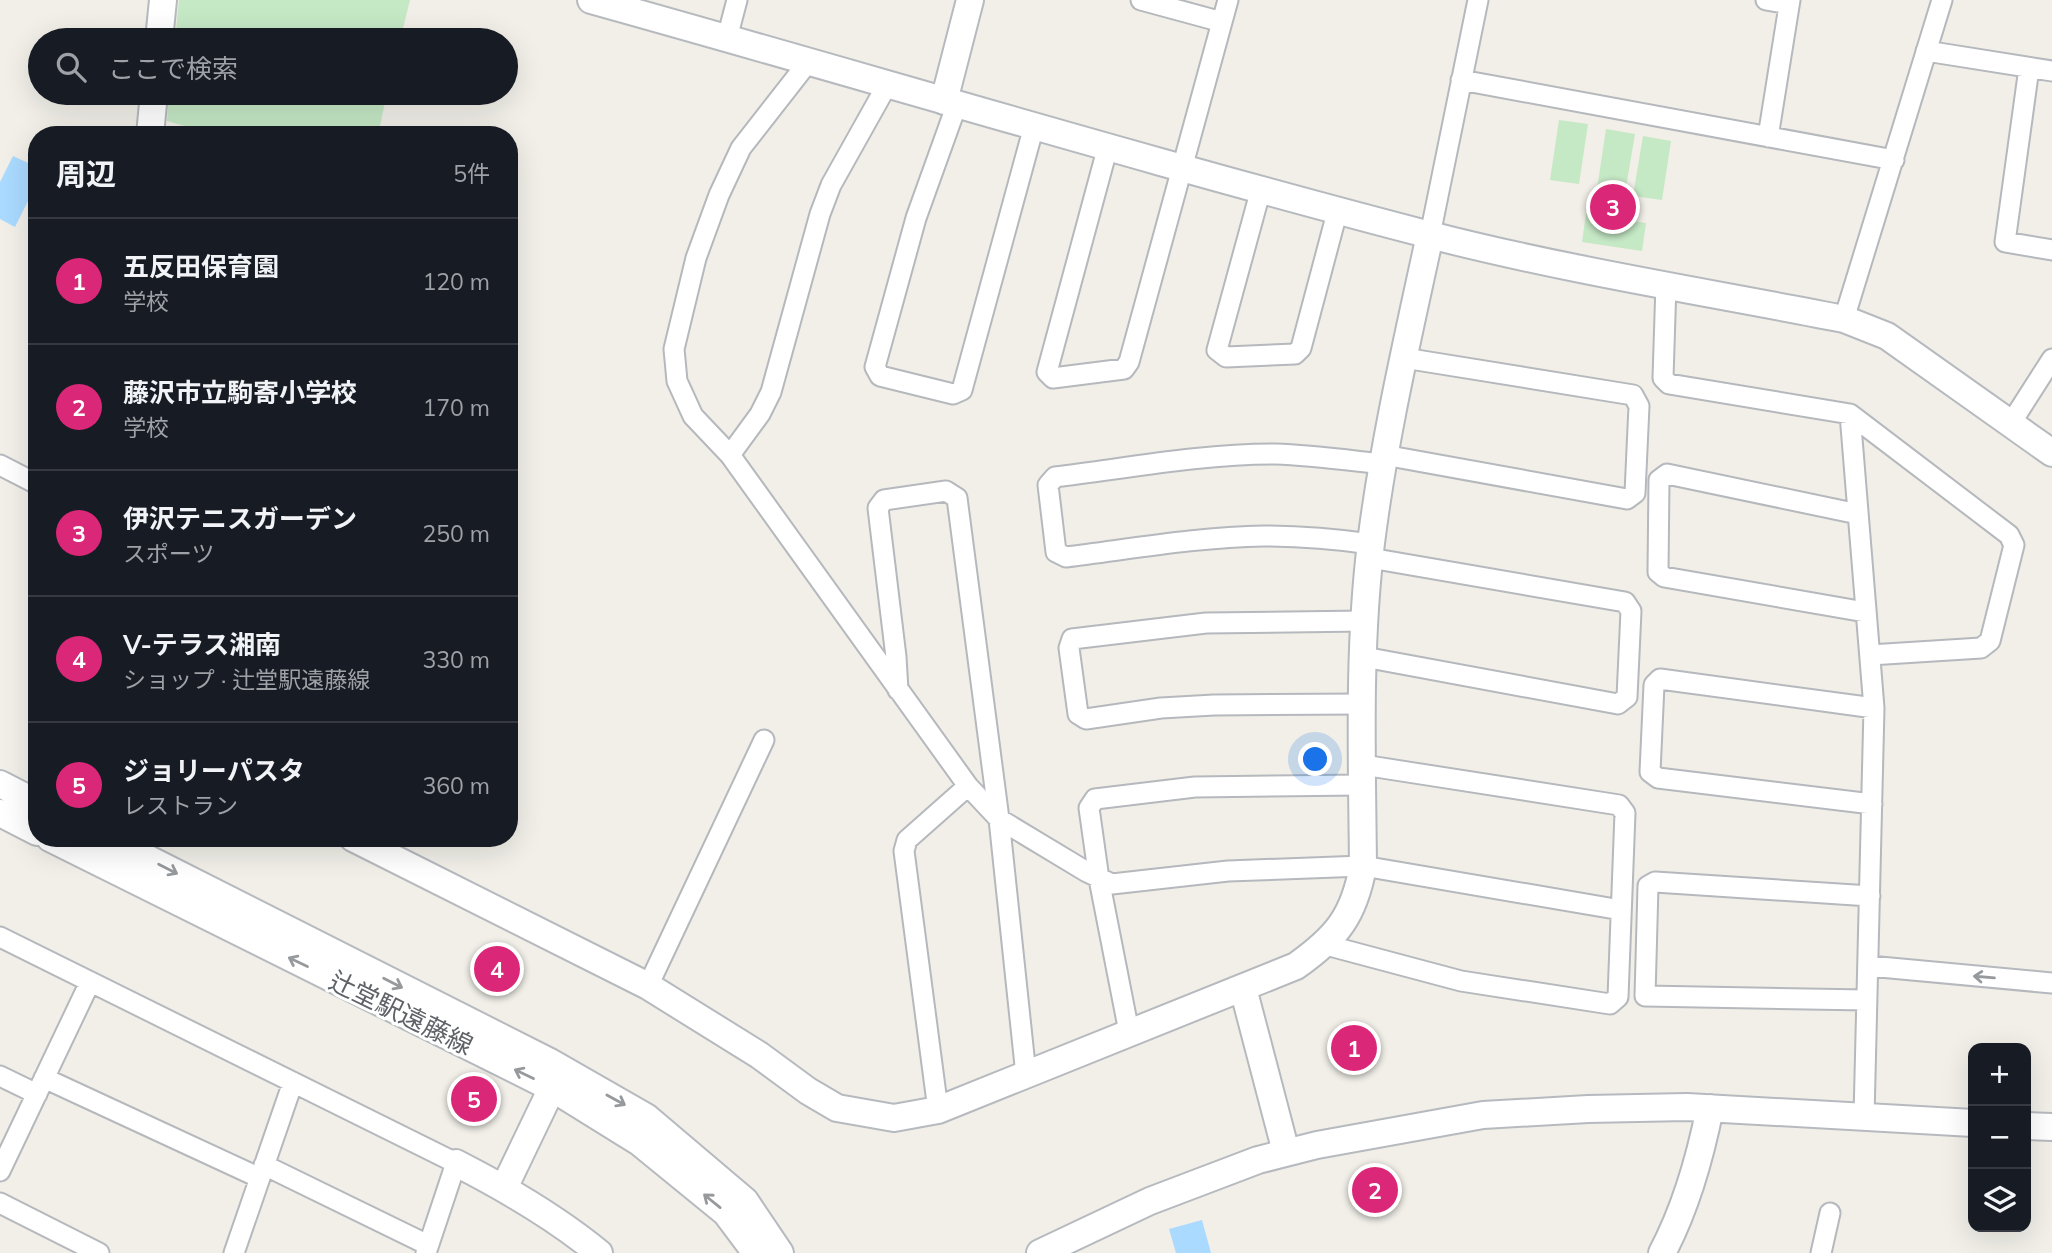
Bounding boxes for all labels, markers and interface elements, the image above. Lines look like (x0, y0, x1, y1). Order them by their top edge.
search box (28, 28, 518, 105)
icon: search (52, 48, 90, 86)
text: ここで検索 (108, 52, 238, 85)
text: 周辺 (56, 155, 116, 193)
text: 5件 (453, 159, 490, 188)
pin: 3 (1590, 181, 1636, 233)
text: 五反田保育園 (123, 250, 279, 283)
text: 1 (72, 267, 86, 296)
text: 120 m (422, 267, 490, 296)
text: 学校 (123, 287, 169, 316)
text: 藤沢市立駒寄小学校 (123, 376, 357, 409)
text: 2 (72, 393, 86, 422)
text: 170 m (422, 393, 490, 422)
text: 学校 (123, 413, 169, 442)
text: 伊沢テニスガーデン (123, 502, 357, 535)
text: 3 (72, 519, 86, 548)
text: 250 m (422, 519, 490, 548)
text: スポーツ (123, 539, 215, 568)
text: V-テラス湘南 (123, 628, 281, 661)
text: 4 (72, 645, 86, 674)
text: 330 m (422, 645, 490, 674)
text: ショップ · 辻堂駅遠藤線 (123, 665, 370, 694)
your location (1298, 742, 1332, 776)
text: ジョリーパスタ (123, 754, 305, 787)
text: 5 (72, 771, 86, 800)
text: 360 m (422, 771, 490, 800)
text: レストラン (123, 791, 238, 820)
one-way arrow (157, 863, 178, 876)
pin: 4 (474, 943, 520, 995)
one-way arrow (288, 954, 309, 968)
street label: 辻堂駅遠藤線 (324, 964, 479, 1062)
one-way arrow (1973, 970, 1996, 983)
one-way arrow (382, 976, 403, 990)
pin: 1 (1331, 1022, 1377, 1074)
map controls (1968, 1043, 2031, 1232)
button: + (1968, 1043, 2031, 1106)
one-way arrow (514, 1066, 535, 1080)
pin: 5 (451, 1073, 497, 1125)
one-way arrow (606, 1093, 626, 1107)
button: − (1968, 1106, 2031, 1169)
pin: 2 (1352, 1164, 1398, 1216)
button: layers (1968, 1169, 2031, 1232)
one-way arrow (703, 1194, 721, 1209)

